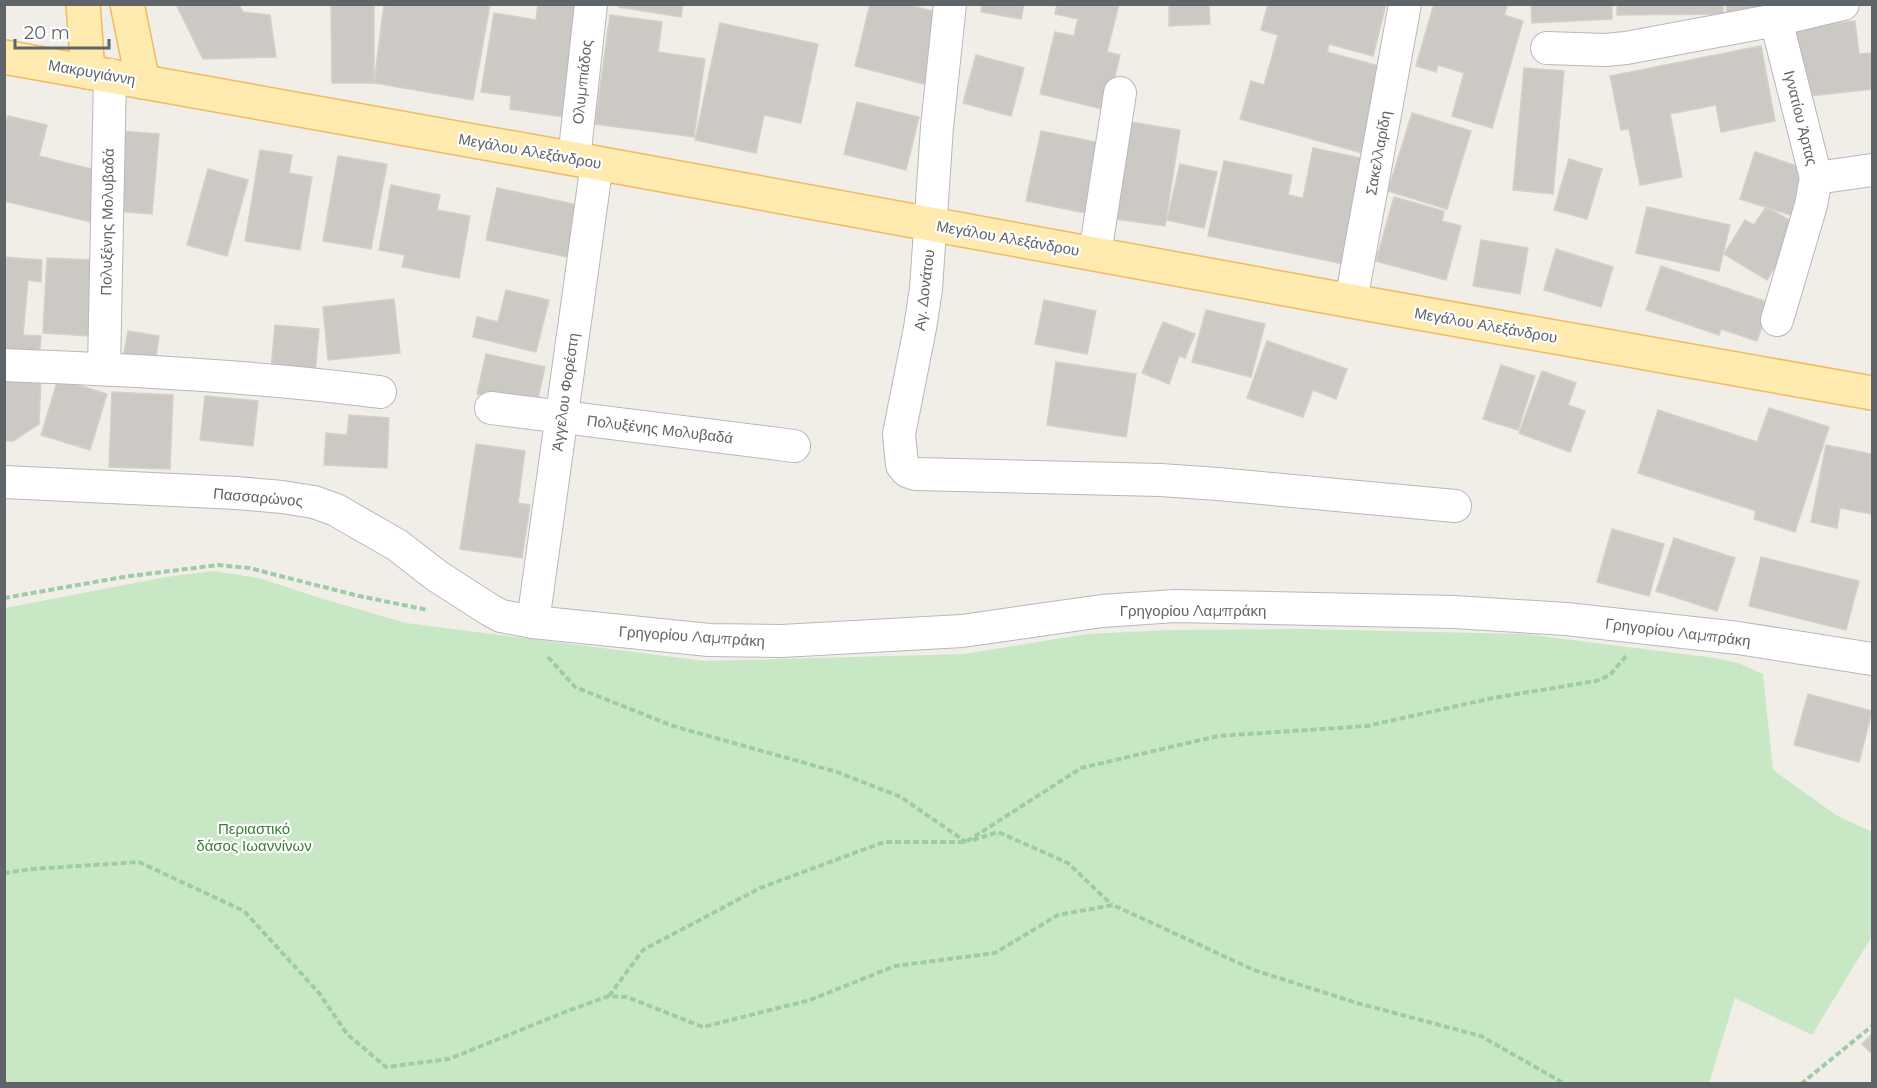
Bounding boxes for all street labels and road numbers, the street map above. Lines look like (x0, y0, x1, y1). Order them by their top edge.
street label: Ολυμπιάδος (568, 39, 596, 125)
street label: Μακρυγιάννη (47, 55, 137, 89)
street label: Ιγνατίου Άρτας (1780, 68, 1822, 168)
street label: Σακελλαρίδη (1361, 109, 1395, 197)
street label: Μεγάλου Αλεξάνδρου (457, 129, 603, 173)
street label: Πολυξένης Μολυβαδά (96, 148, 118, 296)
street label: Μεγάλου Αλεξάνδρου (935, 216, 1081, 260)
street label: Αγ. Δονάτου (910, 248, 938, 332)
street label: Μεγάλου Αλεξάνδρου (1413, 303, 1559, 347)
street label: Άγγελου Φορέστη (547, 332, 583, 452)
street label: Πολυξένης Μολυβαδά (586, 411, 735, 447)
street label: Πασσαρώνος (212, 484, 304, 510)
street label: Γρηγορίου Λαμπράκη (1120, 601, 1266, 620)
street label: Γρηγορίου Λαμπράκη (1604, 614, 1752, 650)
street label: Γρηγορίου Λαμπράκη (618, 621, 766, 651)

